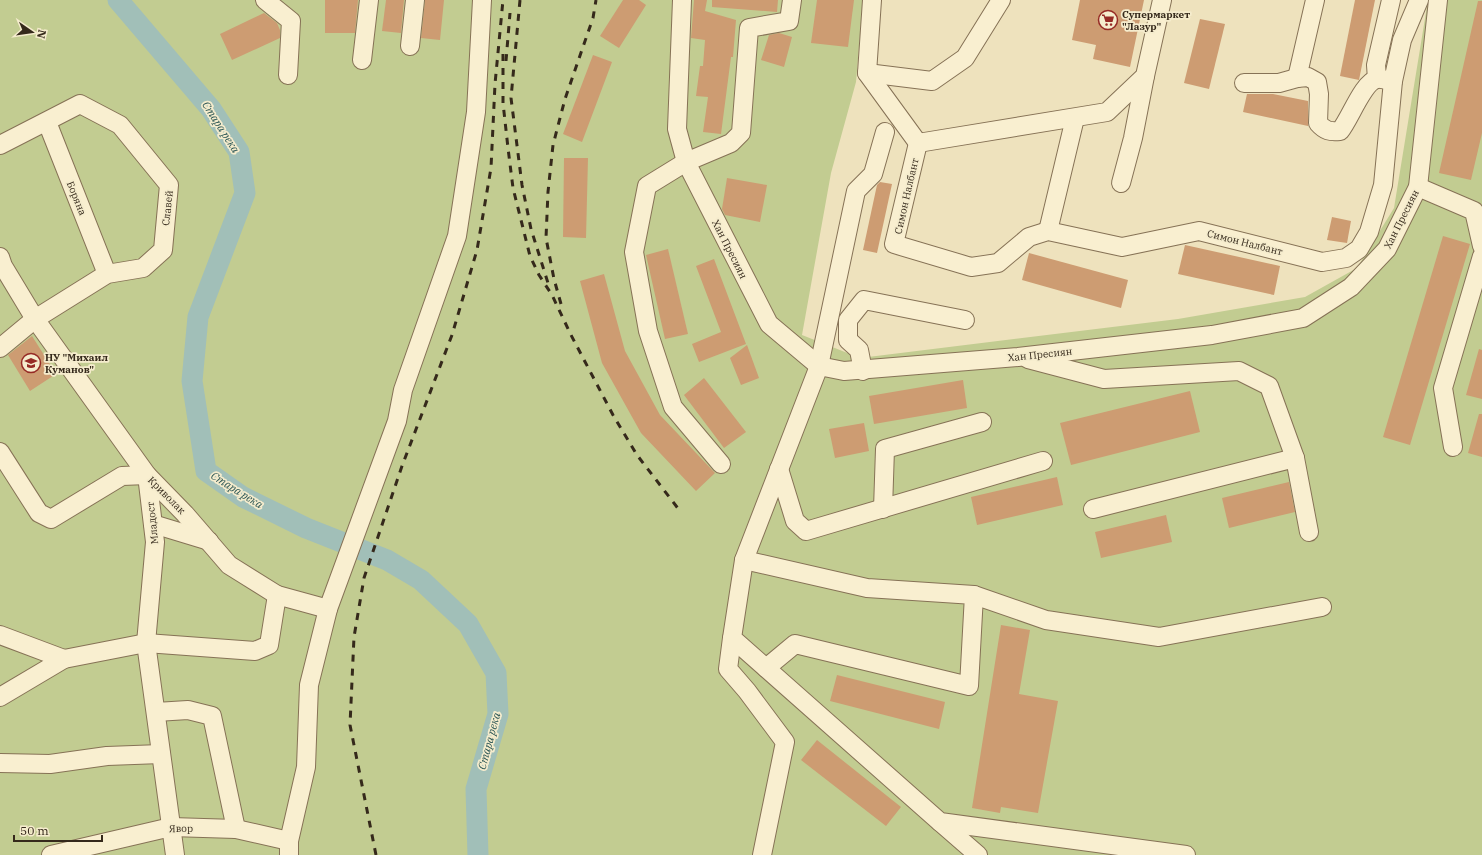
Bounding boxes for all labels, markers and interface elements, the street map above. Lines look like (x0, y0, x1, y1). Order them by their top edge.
place label: Супермаркет "Лазур" (1122, 8, 1190, 33)
supermarket icon: Супермаркет "Лазур" (1097, 9, 1119, 31)
north arrow (12, 12, 52, 52)
text: N (34, 28, 50, 40)
water label: Стара река (199, 99, 243, 155)
street label: Симон Налбант (891, 157, 922, 235)
street label: Боряна (64, 179, 89, 218)
street label: Хан Пресиян (1381, 187, 1422, 251)
street label: Славей (159, 189, 176, 226)
street label: Хан Пресиян (709, 217, 750, 281)
street label: Симон Налбант (1206, 227, 1284, 258)
street label: Хан Пресиян (1007, 345, 1073, 364)
place label: НУ "Михаил Куманов" (45, 351, 108, 376)
school or university icon: НУ "Михаил Куманов" (20, 352, 42, 374)
water label: Стара река (208, 469, 266, 511)
street label: Криволак (145, 474, 188, 517)
street label: Младост (144, 501, 161, 545)
water label: Стара река (475, 711, 503, 771)
scale bar (14, 817, 102, 843)
street label: Явор (169, 822, 193, 835)
text: 50 m (20, 823, 49, 838)

